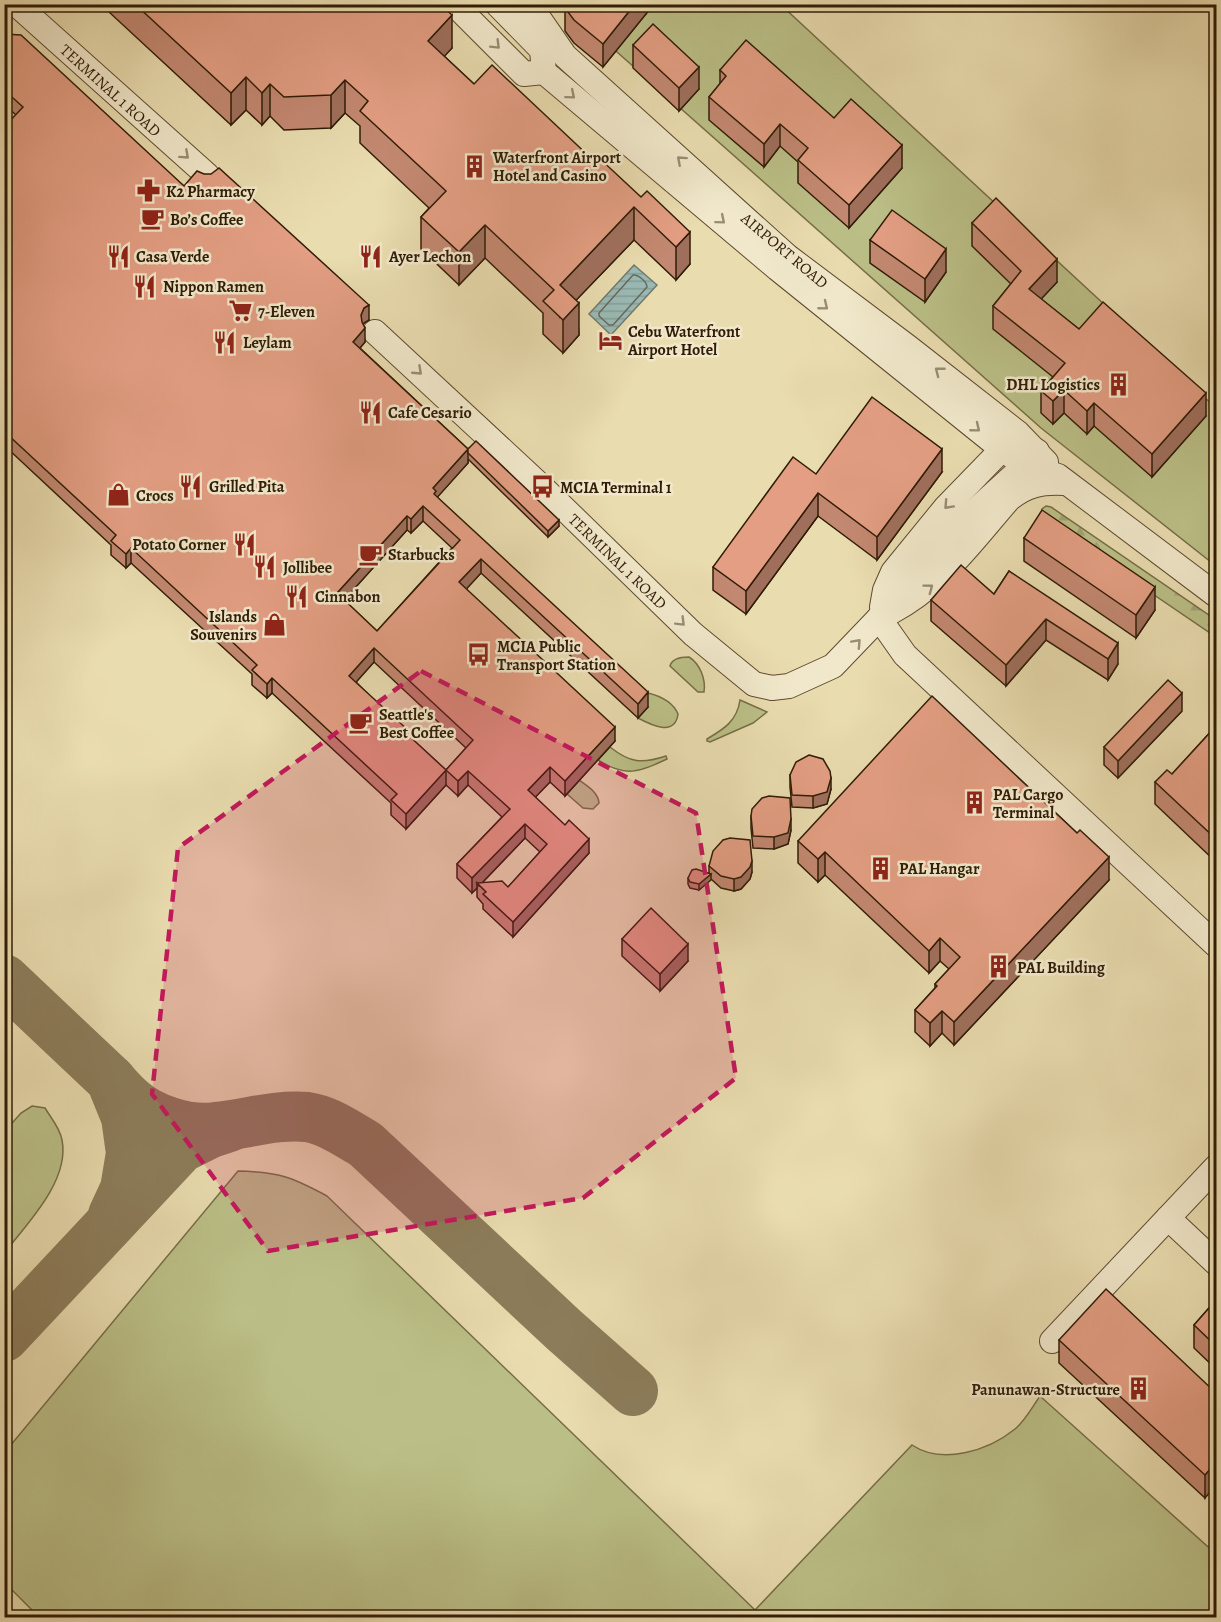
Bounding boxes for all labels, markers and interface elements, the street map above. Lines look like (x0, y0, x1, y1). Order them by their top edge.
one-way arrow (490, 38, 500, 49)
street label: TERMINAL 1 ROAD (55, 39, 166, 142)
one-way arrow (564, 88, 575, 99)
place label: Waterfront Airport Hotel and Casino (492, 147, 622, 187)
one-way arrow (178, 148, 188, 159)
building icon: Waterfront Airport Hotel and Casino (462, 153, 488, 179)
one-way arrow (677, 156, 688, 167)
pharmacy icon: K2 Pharmacy (135, 178, 161, 204)
place label: K2 Pharmacy (166, 181, 255, 203)
cafe icon: Bo’s Coffee (139, 206, 165, 232)
street label: AIRPORT ROAD (735, 207, 833, 294)
place label: Bo’s Coffee (170, 209, 243, 231)
one-way arrow (714, 213, 725, 224)
restaurant icon: Casa Verde (105, 243, 131, 269)
restaurant icon: Ayer Lechon (358, 243, 384, 269)
place label: Casa Verde (136, 246, 209, 268)
place label: Ayer Lechon (388, 246, 471, 268)
restaurant icon: Nippon Ramen (132, 273, 158, 299)
place label: Nippon Ramen (163, 276, 264, 298)
supermarket icon: 7-Eleven (227, 298, 253, 324)
one-way arrow (817, 298, 828, 309)
place label: 7-Eleven (258, 301, 315, 323)
place label: Cebu Waterfront Airport Hotel (627, 321, 741, 361)
hotel icon: Cebu Waterfront Airport Hotel (597, 327, 623, 353)
restaurant icon: Leylam (212, 329, 238, 355)
place label: Leylam (243, 332, 292, 354)
one-way arrow (411, 364, 422, 375)
one-way arrow (935, 367, 946, 378)
building icon: DHL Logistics (1105, 371, 1131, 397)
place label: DHL Logistics (1006, 374, 1100, 396)
restaurant icon: Cafe Cesario (357, 399, 383, 425)
place label: Cafe Cesario (388, 402, 472, 424)
one-way arrow (969, 421, 980, 432)
restaurant icon: Grilled Pita (178, 473, 204, 499)
bus stop icon: MCIA Terminal 1 (529, 474, 555, 500)
place label: Grilled Pita (209, 476, 285, 498)
place label: MCIA Terminal 1 (560, 477, 672, 499)
shop icon: Crocs (105, 482, 131, 508)
place label: Crocs (136, 485, 174, 507)
one-way arrow (944, 499, 955, 509)
street label: TERMINAL 1 ROAD (563, 509, 671, 614)
restaurant icon: Potato Corner (231, 531, 257, 557)
place label: Potato Corner (132, 534, 226, 556)
cafe icon: Starbucks (357, 541, 383, 567)
place label: Starbucks (388, 544, 455, 566)
restaurant icon: Jollibee (252, 554, 278, 580)
place label: Jollibee (283, 557, 332, 579)
restaurant icon: Cinnabon (284, 583, 310, 609)
one-way arrow (922, 584, 933, 595)
place label: Cinnabon (315, 586, 380, 608)
place label: Islands Souvenirs (190, 606, 257, 646)
shop icon: Islands Souvenirs (262, 612, 288, 638)
one-way arrow (673, 614, 684, 625)
place label: MCIA Public Transport Station (497, 636, 616, 676)
one-way arrow (849, 639, 860, 650)
bus stop icon: MCIA Public Transport Station (466, 642, 492, 668)
place label: Seattle's Best Coffee (379, 704, 454, 744)
cafe icon: Seattle's Best Coffee (348, 710, 374, 736)
place label: PAL Cargo Terminal (993, 784, 1063, 824)
building icon: PAL Cargo Terminal (962, 790, 988, 816)
building icon: PAL Hangar (868, 855, 894, 881)
place label: PAL Hangar (899, 858, 980, 880)
building icon: PAL Building (986, 954, 1012, 980)
place label: PAL Building (1017, 957, 1106, 979)
building icon: Panunawan-Structure (1125, 1376, 1151, 1402)
place label: Panunawan-Structure (971, 1379, 1120, 1401)

